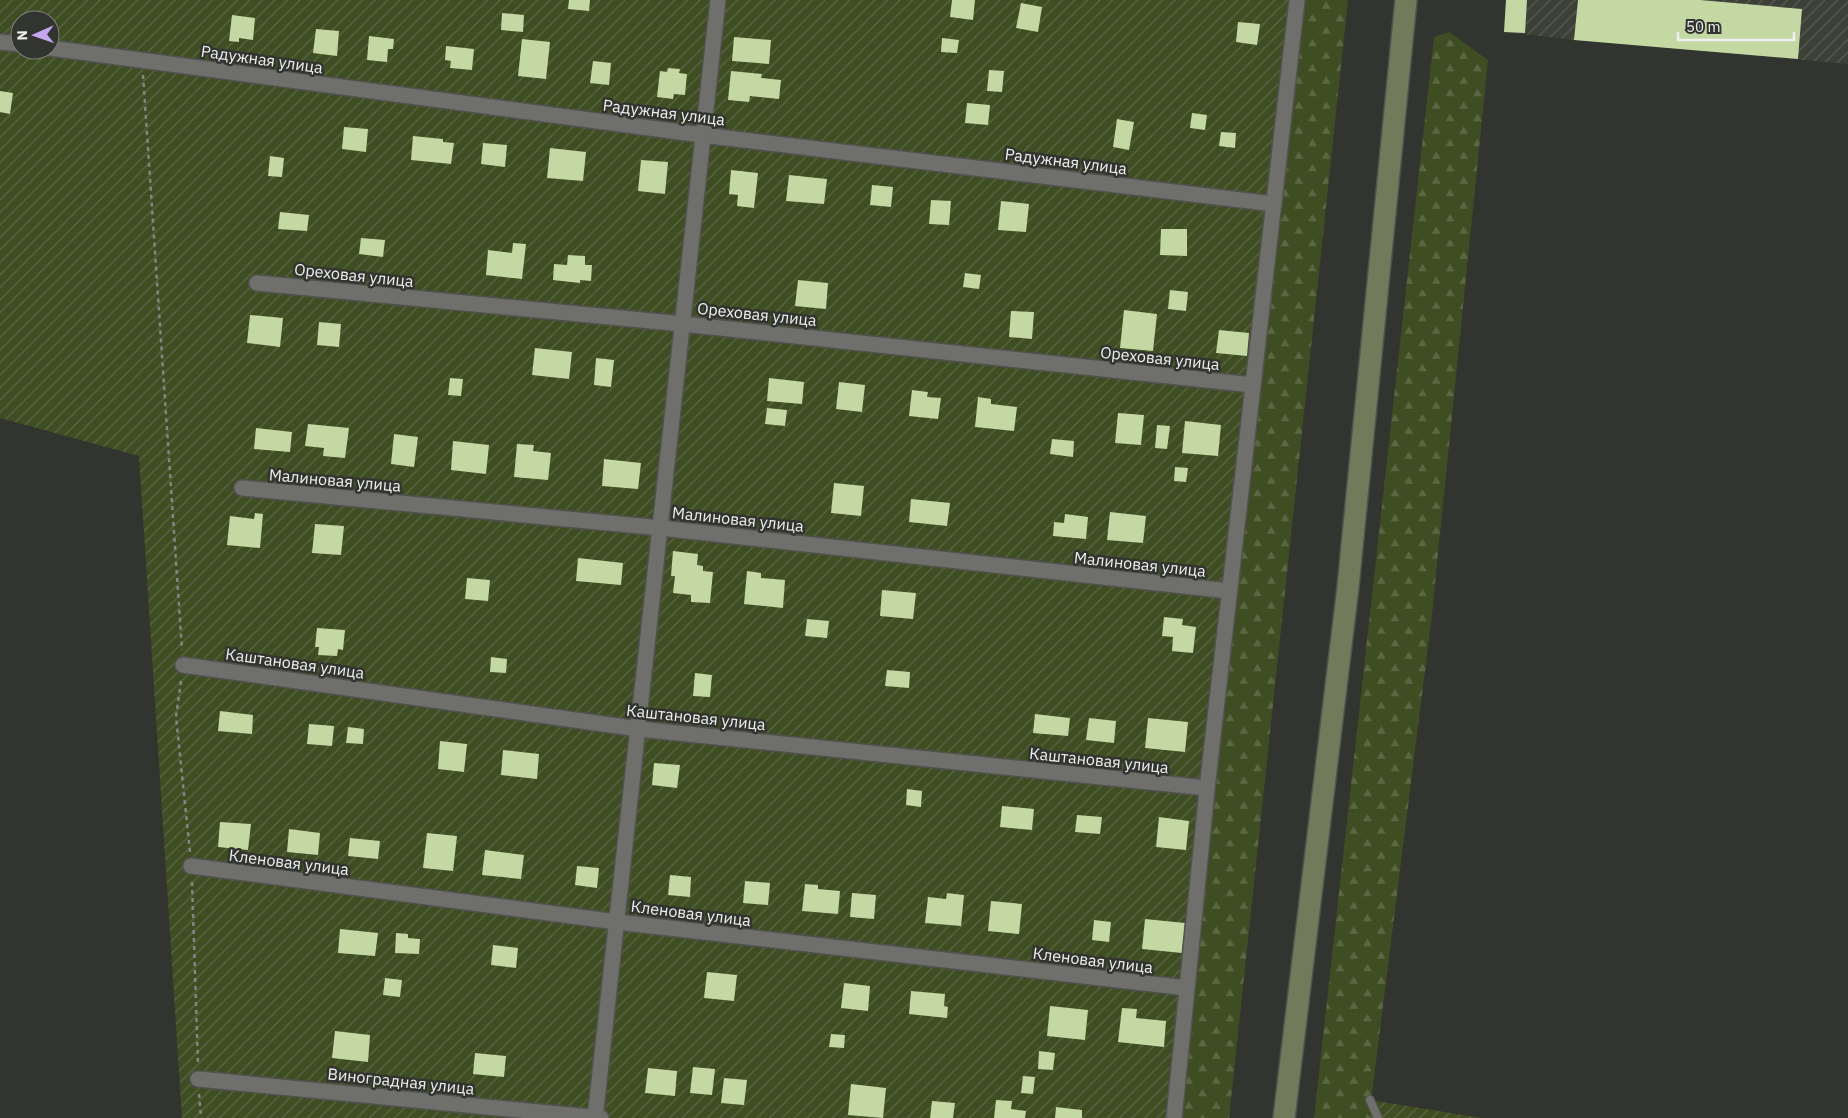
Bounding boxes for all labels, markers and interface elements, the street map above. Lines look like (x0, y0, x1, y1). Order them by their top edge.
north arrow (10, 10, 60, 60)
scale bar (1678, 10, 1794, 42)
text: 50 m (1686, 17, 1721, 36)
text: N (13, 30, 31, 41)
street label: Радужная улица (200, 41, 325, 78)
street label: Радужная улица (602, 95, 727, 129)
street label: Радужная улица (1004, 144, 1129, 178)
street label: Ореховая улица (293, 259, 415, 291)
street label: Ореховая улица (696, 298, 818, 330)
street label: Ореховая улица (1099, 342, 1221, 374)
street label: Малиновая улица (268, 464, 402, 496)
street label: Малиновая улица (671, 502, 805, 536)
street label: Малиновая улица (1073, 547, 1207, 581)
street label: Каштановая улица (224, 643, 366, 683)
street label: Каштановая улица (625, 700, 767, 734)
street label: Каштановая улица (1028, 743, 1170, 777)
street label: Кленовая улица (228, 845, 351, 879)
street label: Кленовая улица (630, 896, 753, 930)
street label: Кленовая улица (1032, 943, 1155, 977)
street label: Виноградная улица (327, 1063, 476, 1099)

